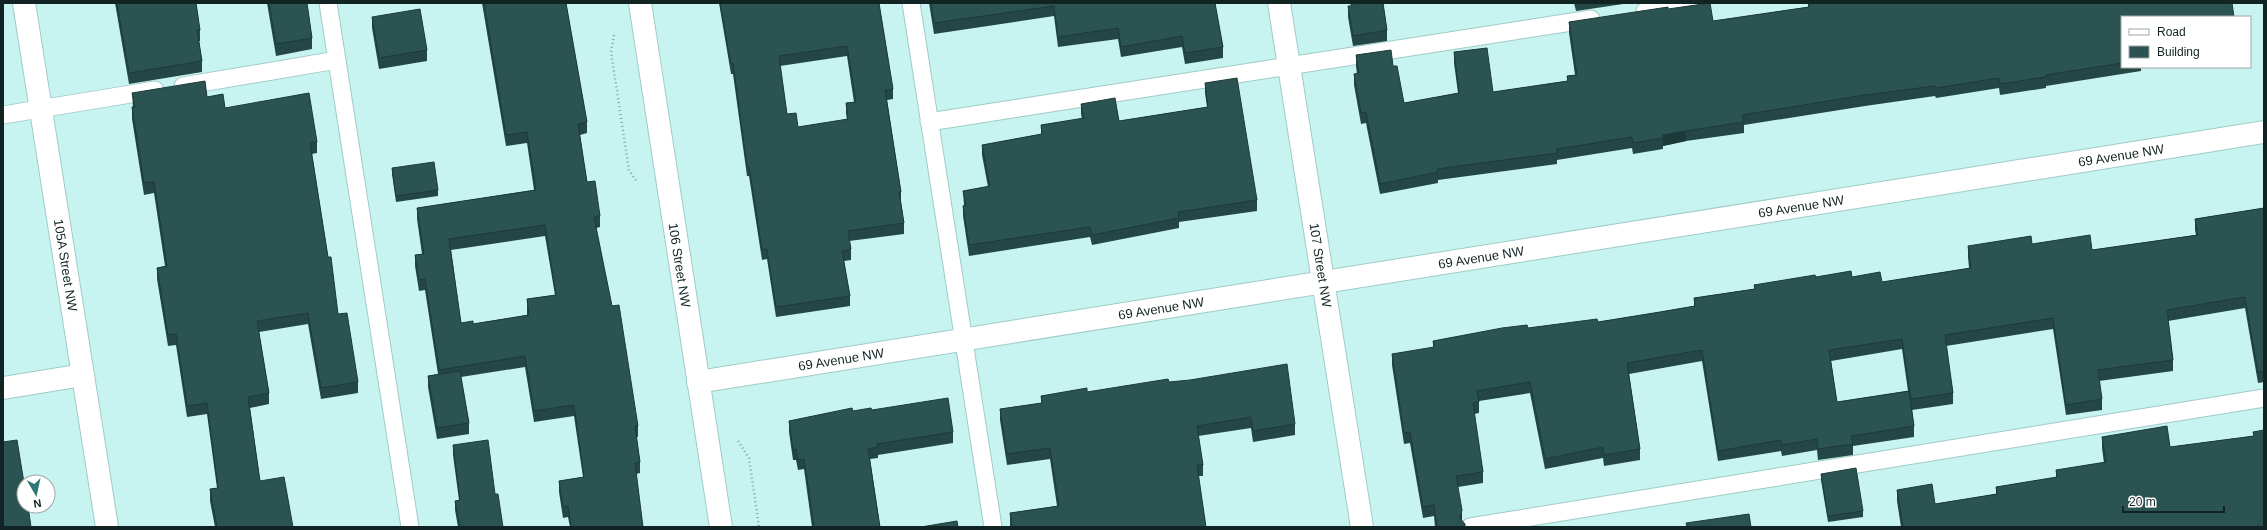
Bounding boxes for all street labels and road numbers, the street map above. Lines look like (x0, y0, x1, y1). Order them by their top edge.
street label: 69 Avenue NW (2077, 141, 2166, 170)
street label: 69 Avenue NW (1757, 192, 1846, 221)
street label: 105A Street NW (51, 218, 80, 313)
street label: 106 Street NW (665, 222, 694, 309)
street label: 107 Street NW (1306, 222, 1335, 309)
street label: 69 Avenue NW (1437, 243, 1526, 272)
street label: 69 Avenue NW (1117, 294, 1206, 323)
street label: 69 Avenue NW (797, 345, 886, 374)

